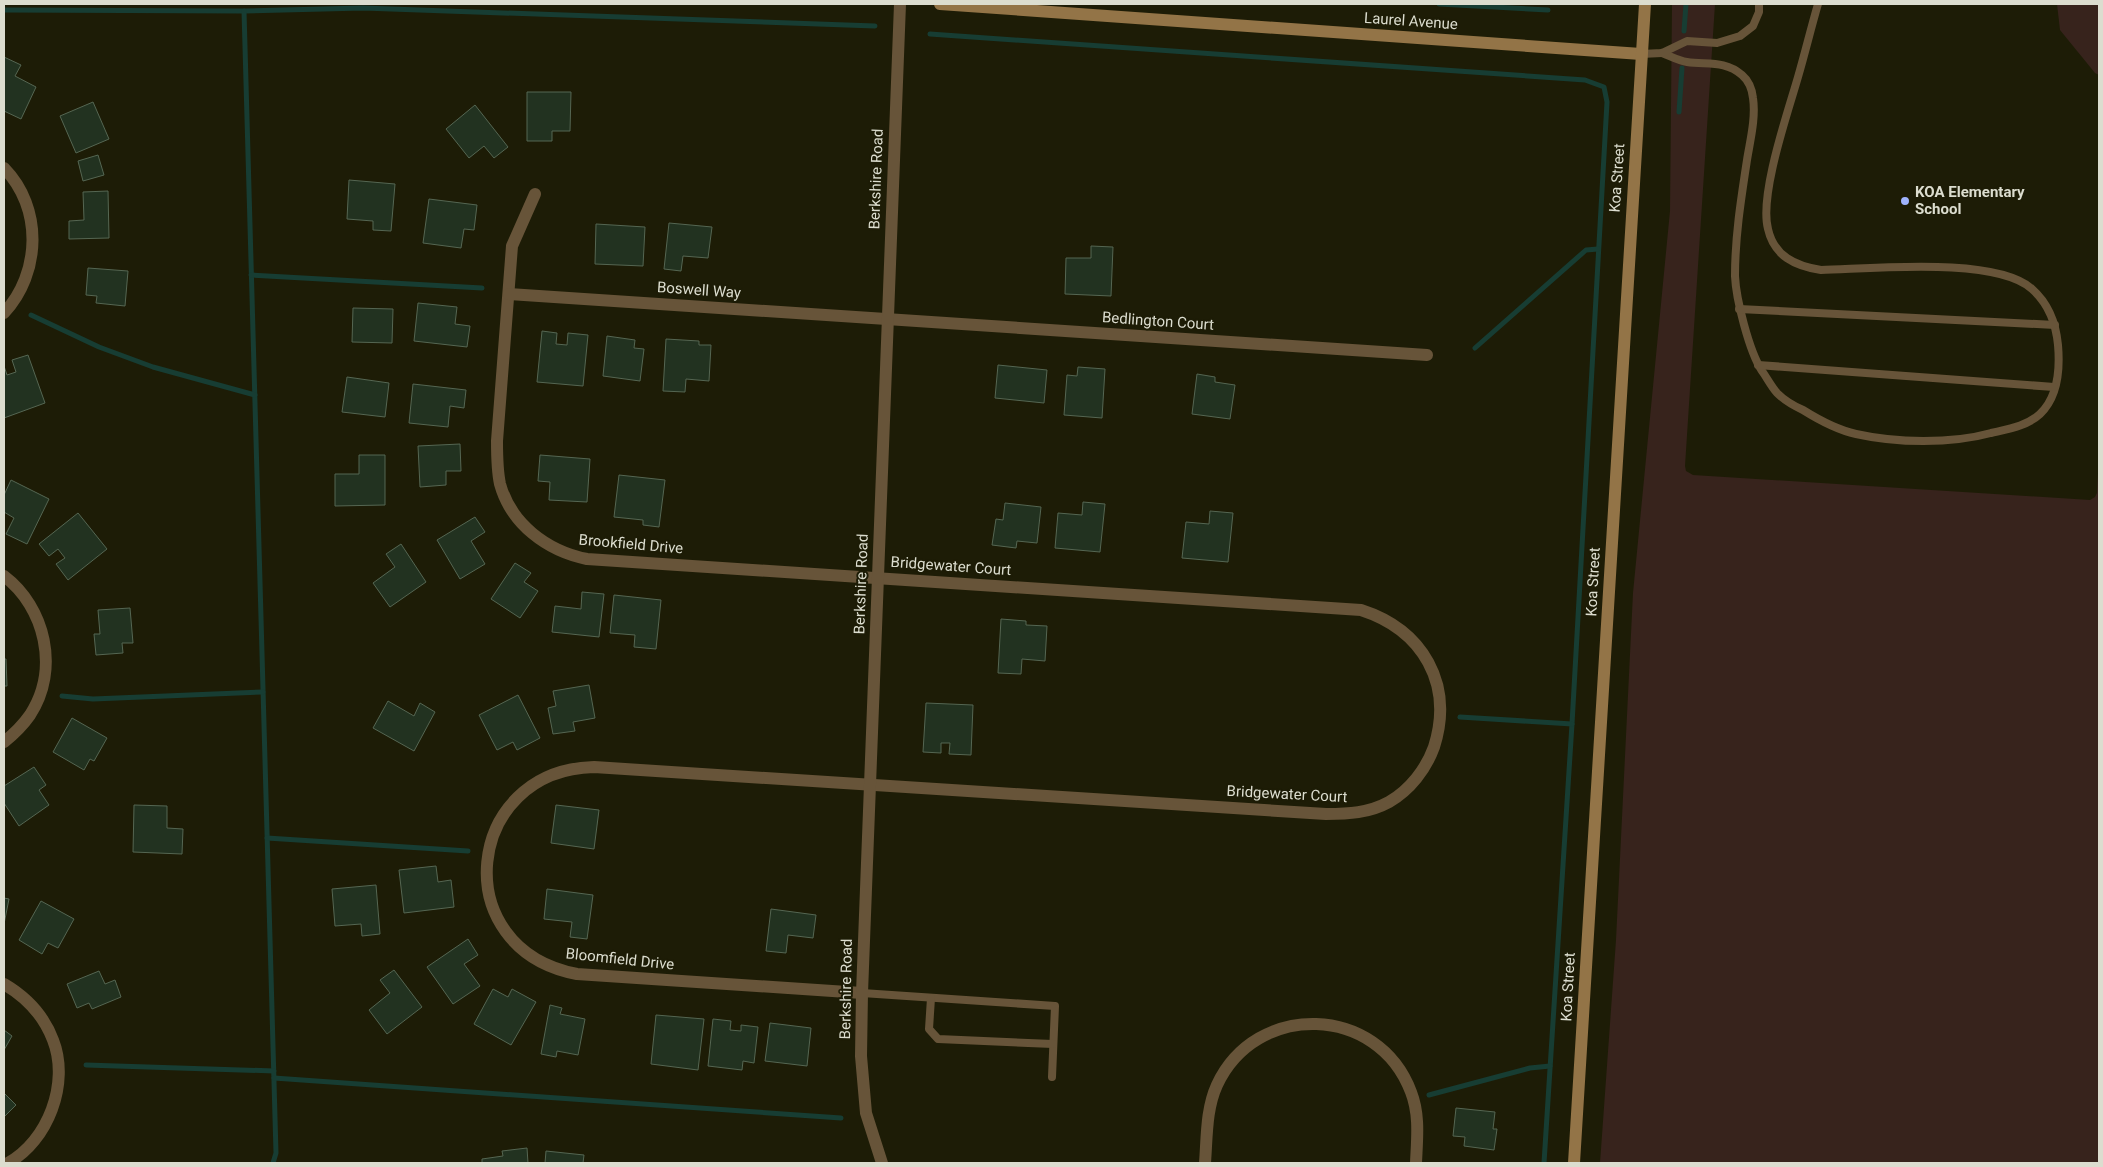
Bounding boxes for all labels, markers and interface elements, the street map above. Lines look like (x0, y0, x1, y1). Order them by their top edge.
street label: Laurel Avenue (1364, 9, 1458, 33)
street label: Berkshire Road (865, 128, 887, 230)
street label: Koa Street (1606, 143, 1628, 213)
place label: KOA Elementary School (1915, 183, 2025, 218)
marker: KOA Elementary School (1899, 195, 1911, 207)
street label: Boswell Way (656, 278, 742, 302)
street label: Bedlington Court (1101, 308, 1215, 334)
street label: Brookfield Drive (578, 530, 684, 558)
street label: Berkshire Road (850, 533, 872, 635)
street label: Koa Street (1582, 547, 1604, 617)
street label: Bridgewater Court (890, 553, 1012, 579)
street label: Bridgewater Court (1226, 782, 1348, 806)
street label: Berkshire Road (836, 939, 856, 1039)
street label: Bloomfield Drive (565, 944, 675, 974)
street label: Koa Street (1557, 952, 1579, 1022)

